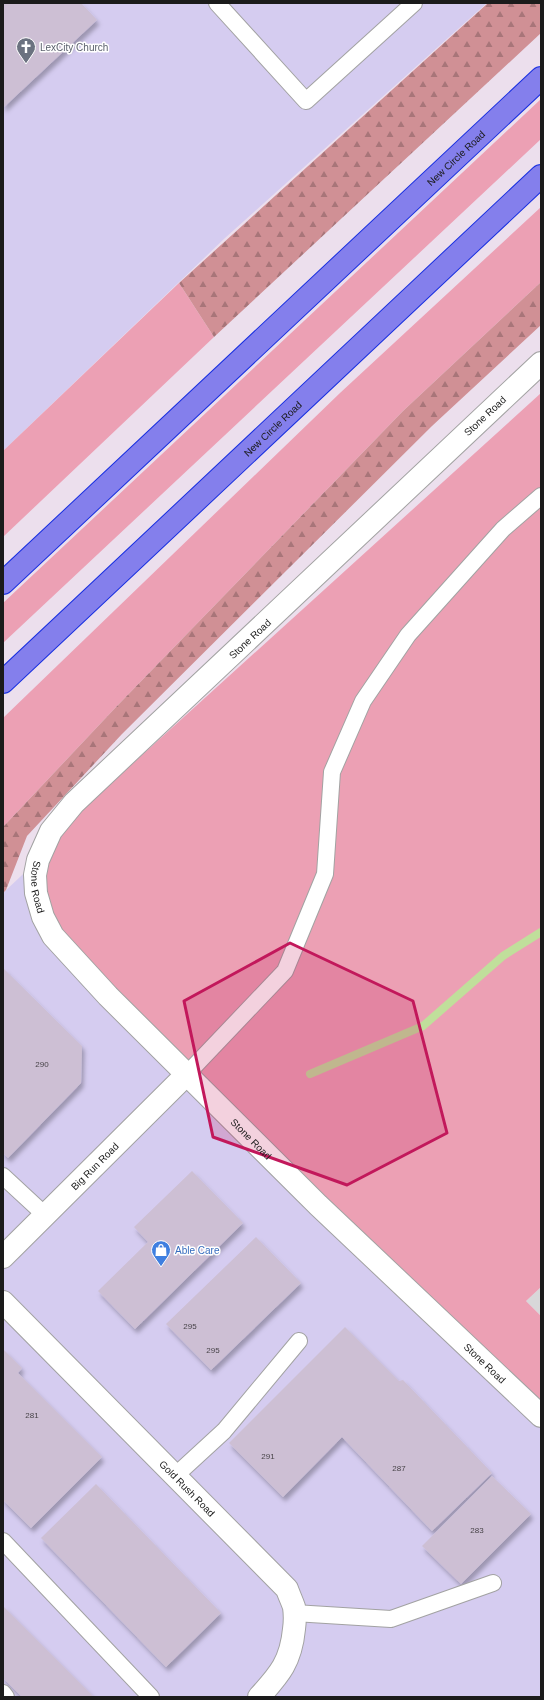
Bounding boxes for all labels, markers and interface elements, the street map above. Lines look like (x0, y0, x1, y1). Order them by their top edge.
church icon: LexCity Church (15, 36, 37, 64)
place label: LexCity Church (40, 42, 108, 53)
street label: New Circle Road (425, 128, 487, 188)
street label: Stone Road (462, 394, 508, 438)
street label: New Circle Road (241, 399, 304, 458)
street label: Stone Road (227, 617, 273, 661)
street label: Stone Road (29, 860, 47, 914)
house number: 290 (35, 1060, 49, 1069)
street label: Stone Road (229, 1116, 274, 1161)
street label: Big Run Road (68, 1140, 120, 1192)
shop icon: Able Care (150, 1239, 172, 1267)
place label: Able Care (175, 1245, 220, 1256)
house number: 295 (183, 1322, 197, 1331)
street label: Stone Road (462, 1341, 508, 1385)
house number: 295 (206, 1346, 220, 1355)
house number: 281 (25, 1411, 39, 1420)
house number: 291 (261, 1452, 275, 1461)
street label: Gold Rush Road (157, 1458, 217, 1518)
house number: 287 (392, 1464, 406, 1473)
house number: 283 (470, 1526, 484, 1535)

